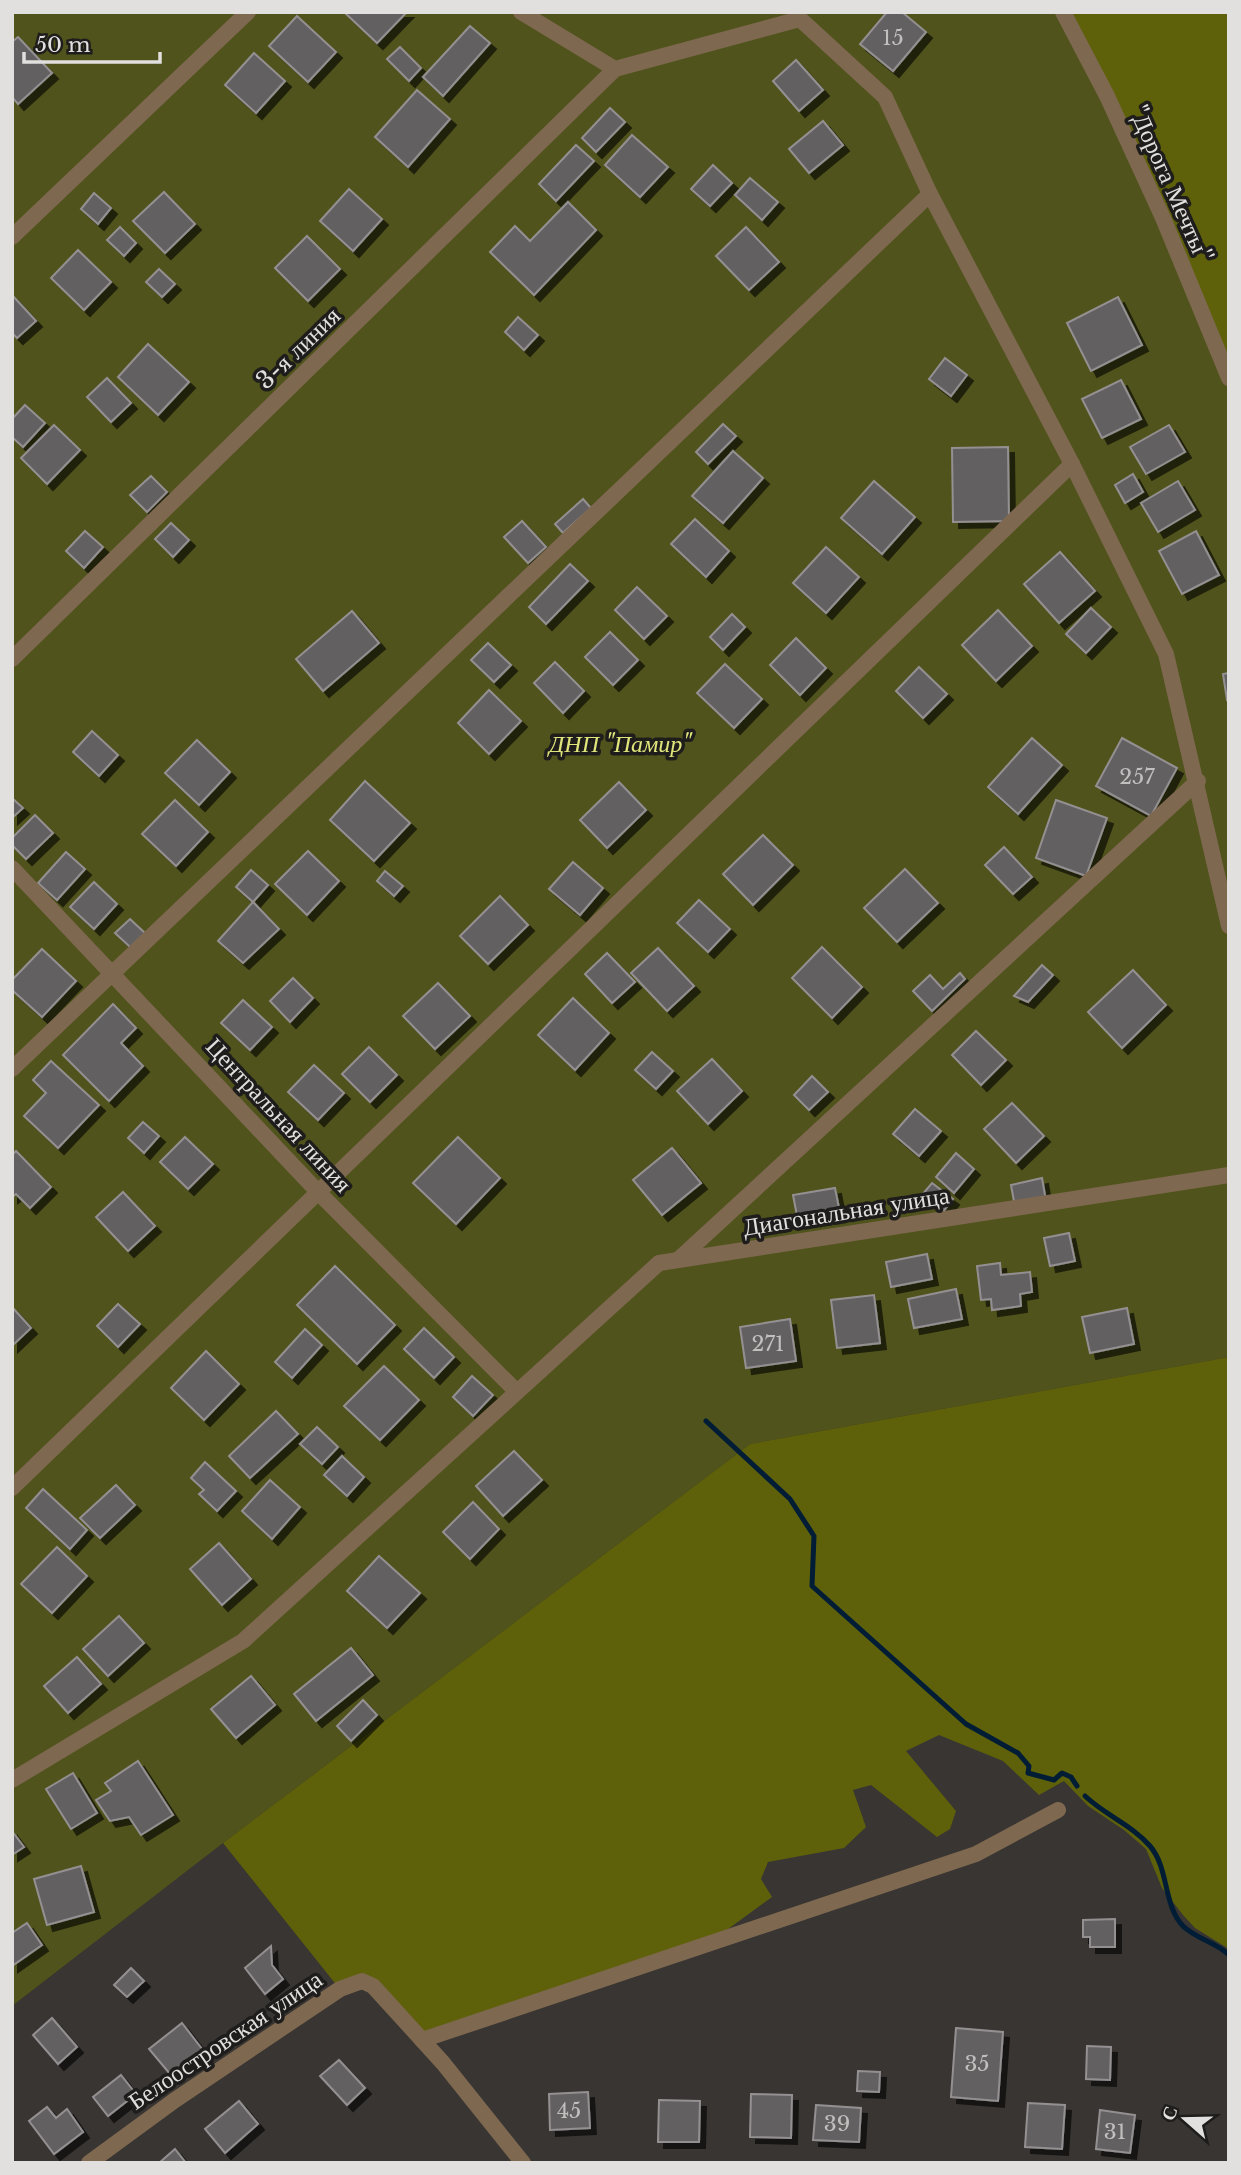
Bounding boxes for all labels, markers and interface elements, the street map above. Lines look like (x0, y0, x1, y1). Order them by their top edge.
scale bar (24, 21, 161, 65)
house number: 15 (882, 25, 904, 51)
text: 50 m (35, 32, 91, 58)
street label: "Дорога Мечты'' (1123, 101, 1219, 267)
street label: 3-я линия (250, 301, 346, 395)
park label: ДНП "Памир" (547, 729, 693, 758)
house number: 257 (1119, 764, 1155, 790)
street label: Центральная линия (200, 1032, 358, 1198)
street label: Диагональная улица (741, 1180, 952, 1242)
house number: 271 (752, 1331, 784, 1357)
street label: Белоостровская улица (123, 1964, 328, 2116)
house number: 35 (965, 2051, 989, 2077)
north arrow (1150, 2084, 1220, 2154)
house number: 45 (557, 2098, 581, 2124)
text: С (1156, 2103, 1183, 2124)
house number: 39 (824, 2111, 850, 2137)
house number: 31 (1104, 2119, 1126, 2145)

